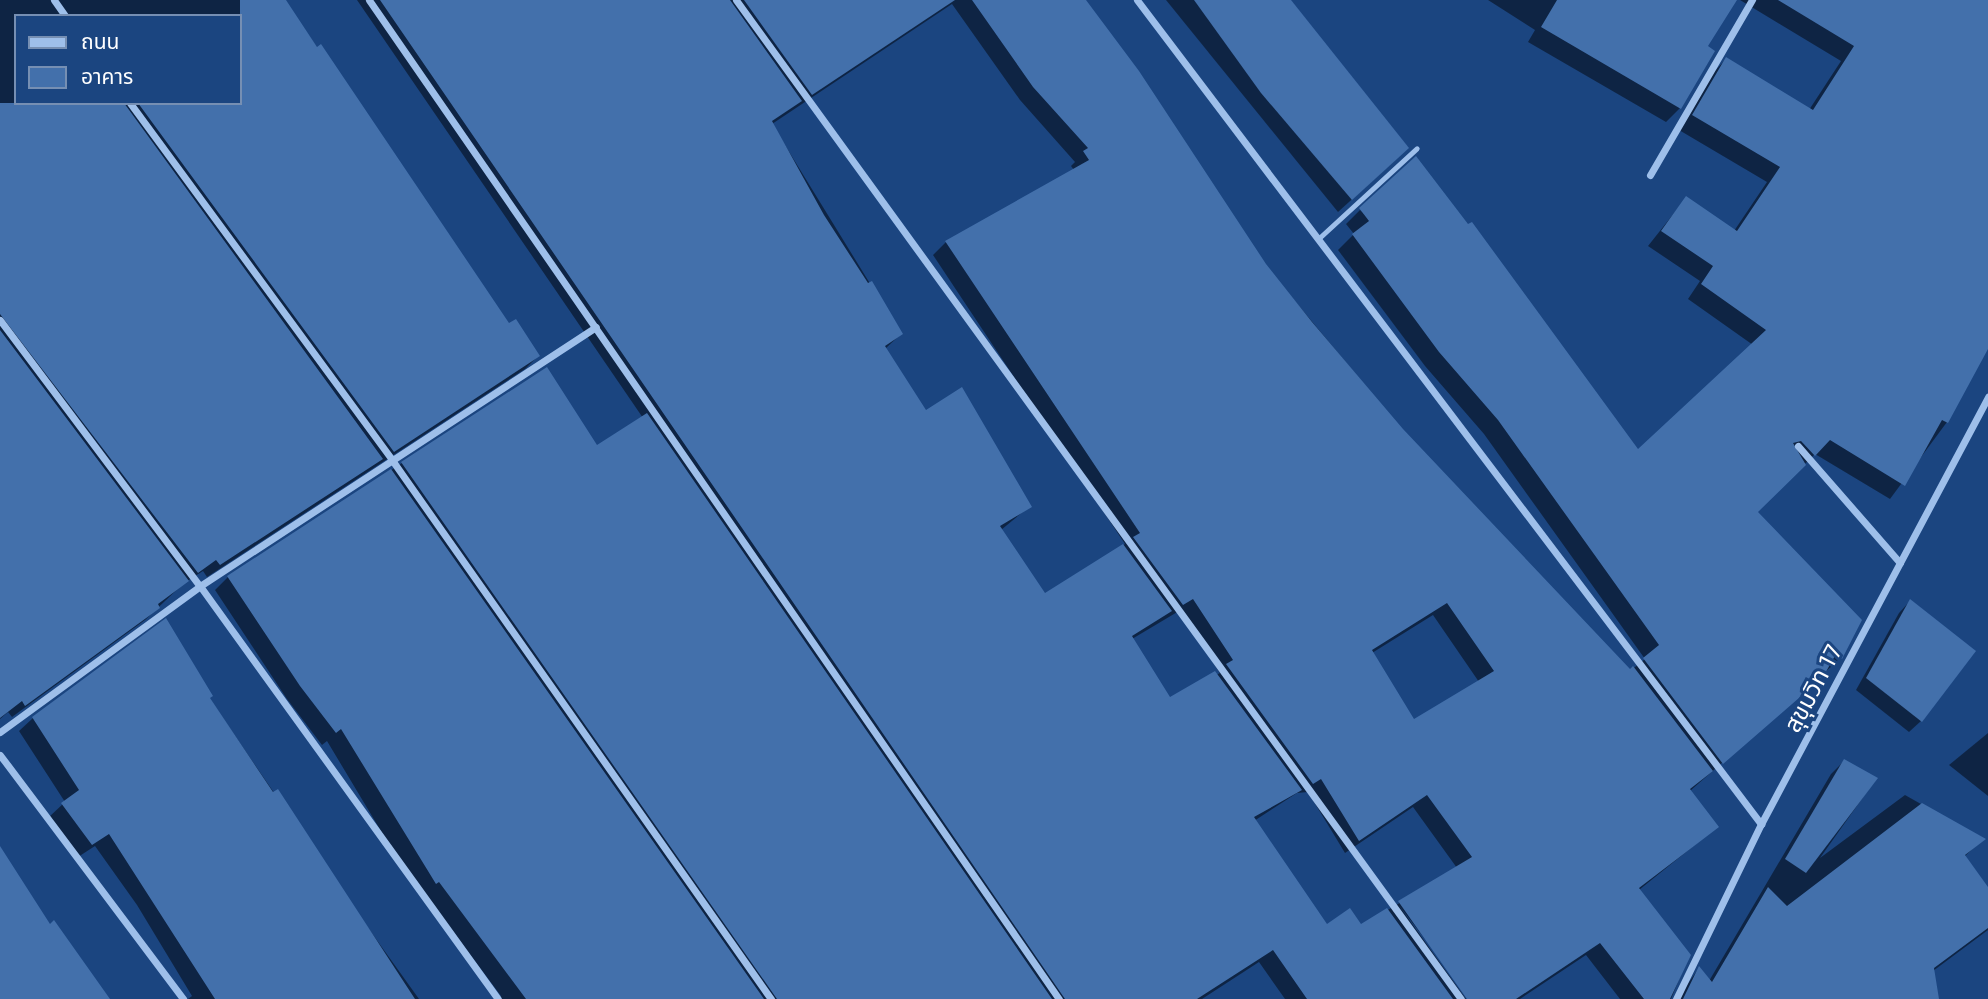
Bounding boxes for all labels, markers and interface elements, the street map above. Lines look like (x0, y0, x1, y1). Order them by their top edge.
legend (14, 14, 242, 105)
text: ถนน (81, 28, 119, 53)
text: อาคาร (81, 63, 133, 88)
street label: สุขุมวิท 17 (1777, 639, 1847, 737)

